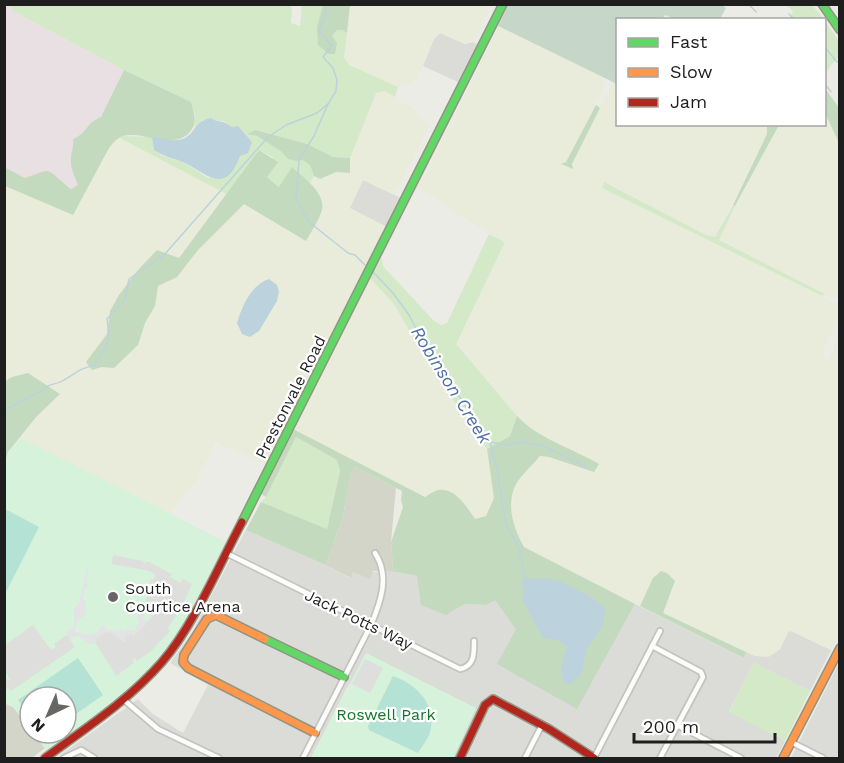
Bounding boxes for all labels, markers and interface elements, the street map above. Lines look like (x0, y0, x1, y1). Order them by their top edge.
legend (616, 18, 826, 126)
text: Fast (670, 31, 708, 52)
text: Slow (670, 61, 713, 82)
text: Jam (670, 91, 707, 112)
water label: Robinson Creek (407, 322, 496, 448)
street label: Prestonvale Road (251, 333, 330, 462)
place label: South Courtice Arena (125, 579, 241, 616)
street label: Jack Potts Way (302, 585, 416, 654)
marker: South Courtice Arena (106, 590, 120, 604)
north arrow (18, 685, 78, 745)
park label: Roswell Park (336, 705, 436, 724)
scale bar (634, 706, 775, 744)
text: N (27, 714, 49, 736)
text: 200 m (643, 716, 699, 737)

